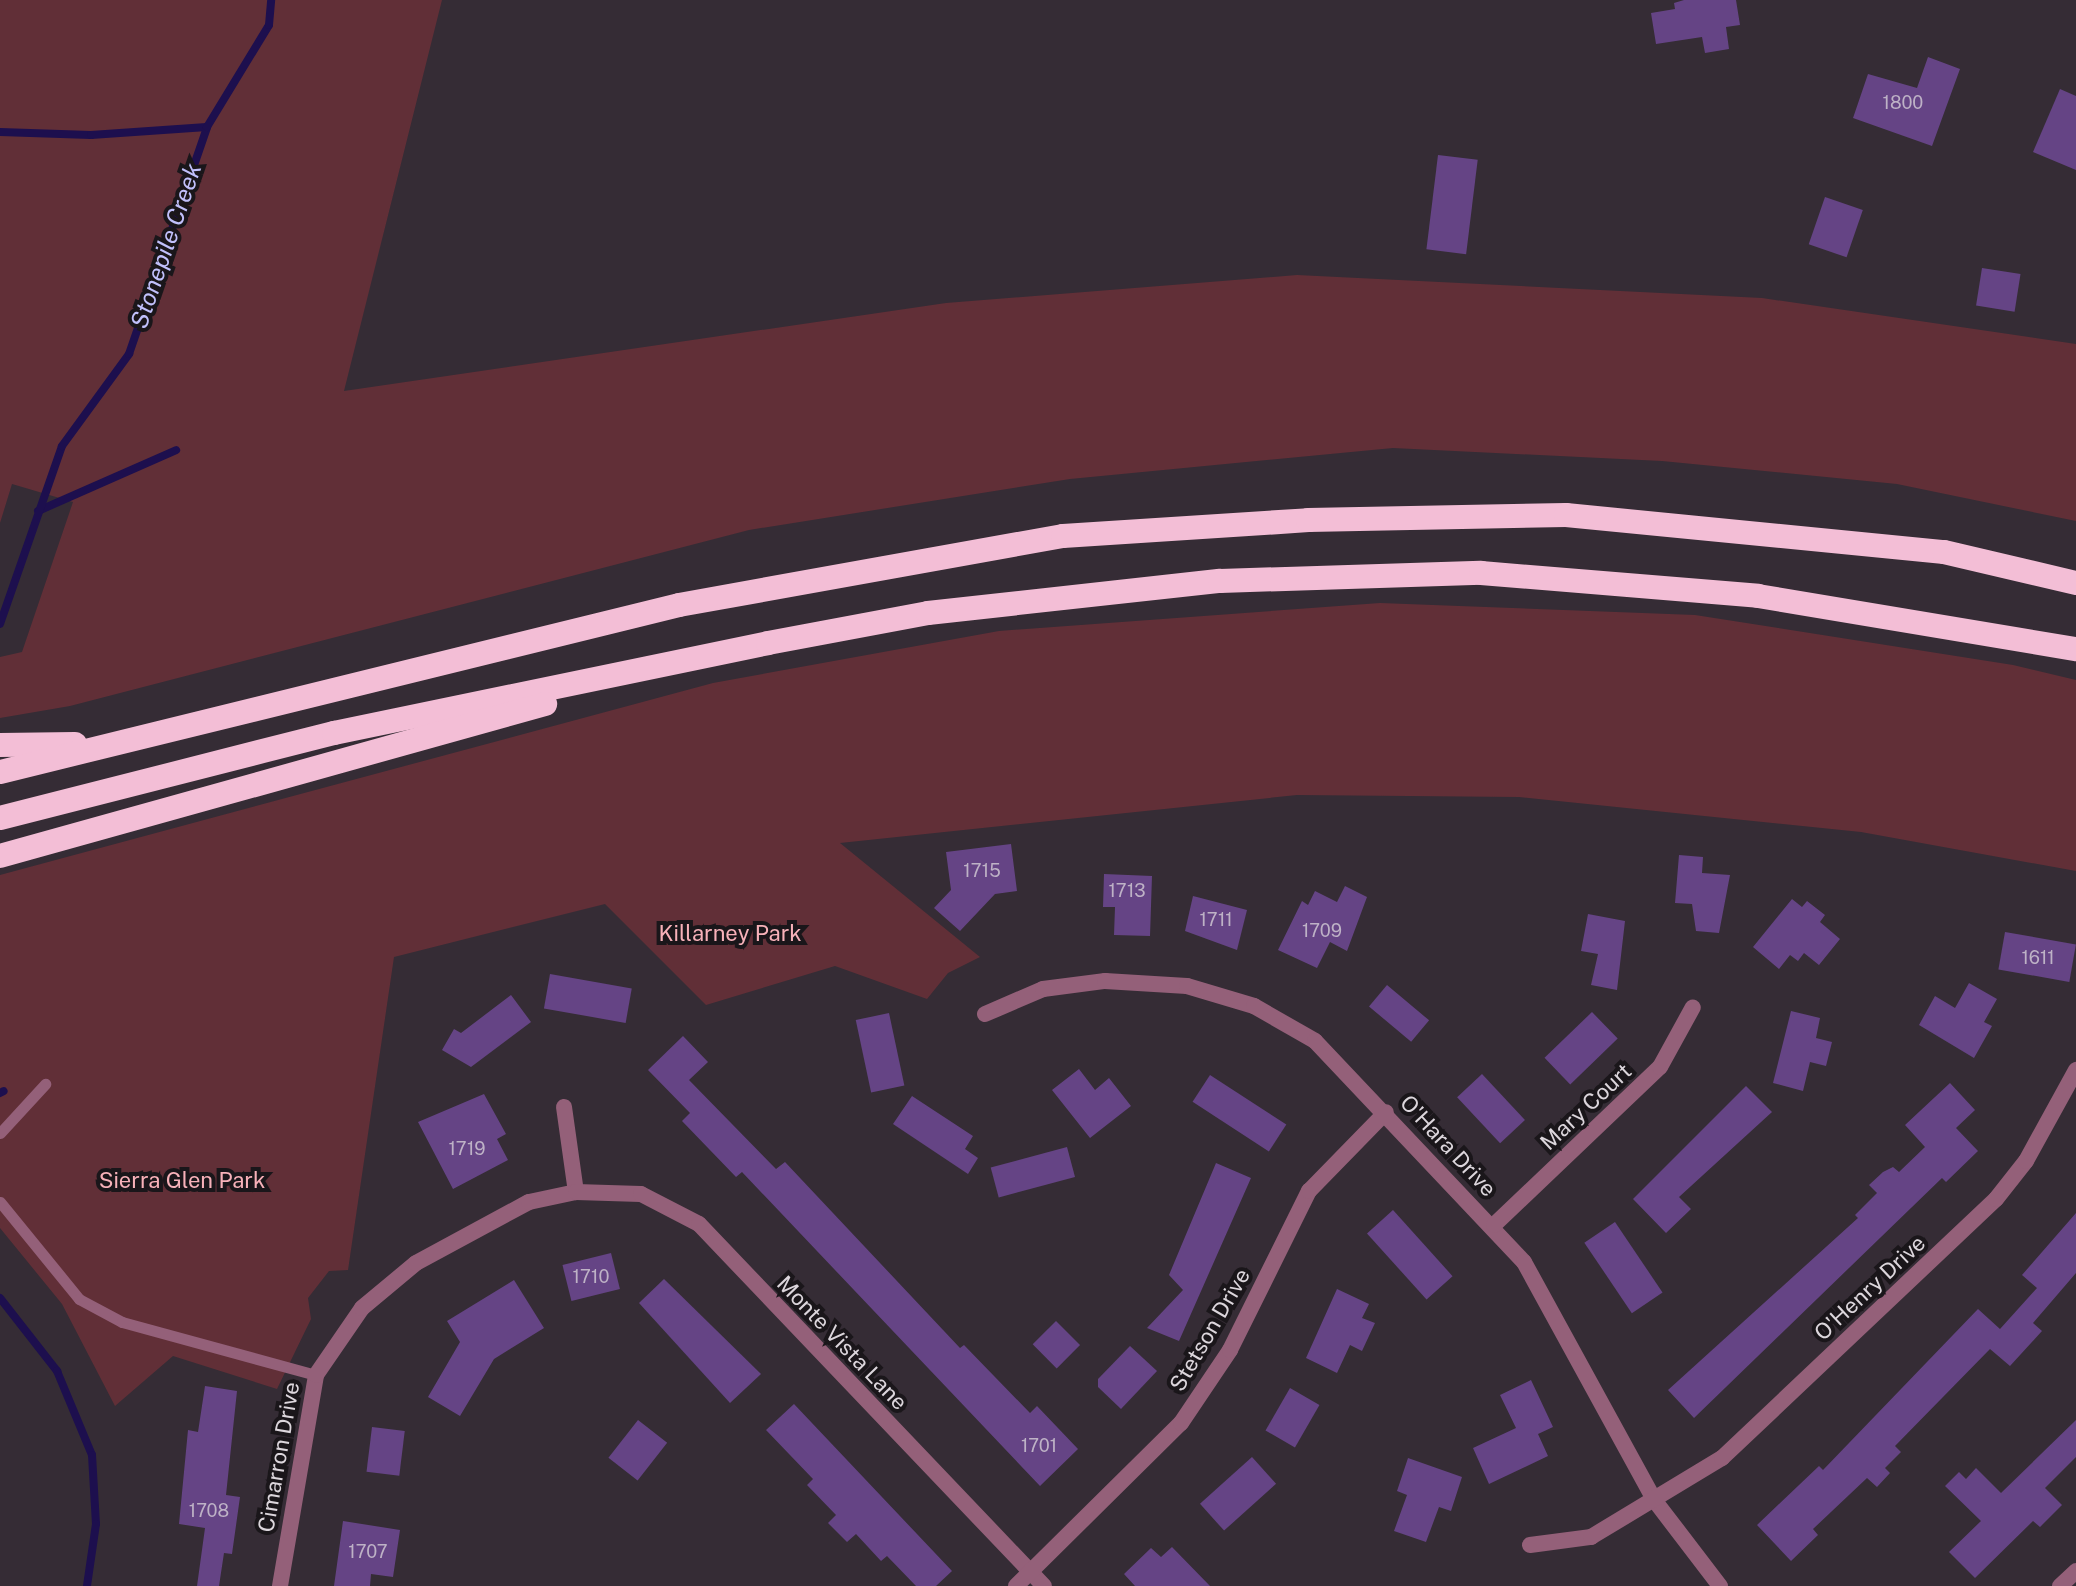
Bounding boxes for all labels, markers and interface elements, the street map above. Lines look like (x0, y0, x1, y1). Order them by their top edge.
house number: 1800 (1883, 92, 1923, 114)
water label: Stonepile Creek (124, 160, 208, 332)
house number: 1715 (963, 860, 1001, 882)
house number: 1713 (1108, 880, 1146, 902)
house number: 1711 (1199, 909, 1233, 931)
house number: 1709 (1302, 920, 1342, 942)
park label: Killarney Park (658, 921, 802, 947)
house number: 1611 (2021, 947, 2055, 969)
street label: Mary Court (1535, 1058, 1637, 1156)
street label: O'Hara Drive (1394, 1090, 1502, 1202)
house number: 1719 (448, 1138, 486, 1160)
park label: Sierra Glen Park (99, 1168, 265, 1194)
street label: O'Henry Drive (1809, 1230, 1931, 1346)
street label: Stetson Drive (1164, 1264, 1256, 1396)
house number: 1710 (573, 1266, 609, 1288)
street label: Monte Vista Lane (771, 1270, 913, 1416)
street label: Cimarron Drive (253, 1380, 305, 1534)
house number: 1701 (1021, 1435, 1057, 1457)
house number: 1708 (189, 1500, 229, 1522)
house number: 1707 (348, 1541, 388, 1563)

